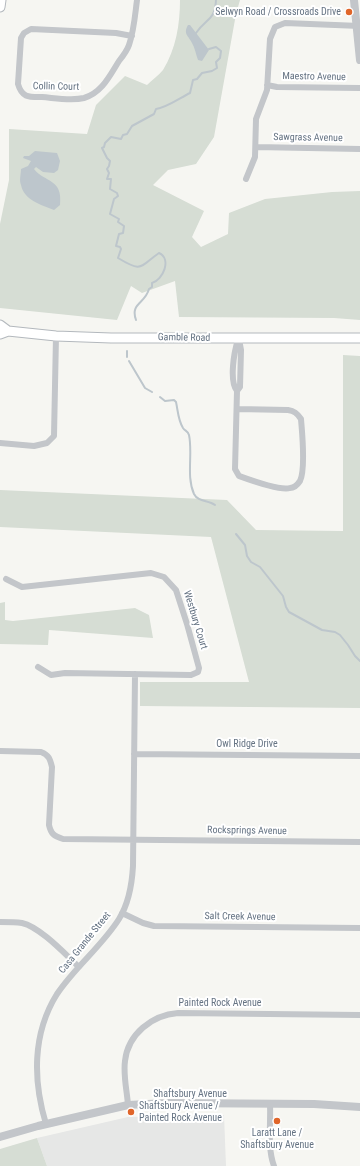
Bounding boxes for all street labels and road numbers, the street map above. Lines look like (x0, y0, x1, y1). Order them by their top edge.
street label: Maestro Avenue (282, 70, 346, 84)
street label: Collin Court (33, 81, 79, 93)
street label: Sawgrass Avenue (273, 131, 343, 145)
street label: Gamble Road (158, 332, 210, 344)
street label: Westbury Court (180, 589, 210, 651)
street label: Owl Ridge Drive (216, 738, 278, 750)
street label: Rocksprings Avenue (207, 824, 287, 838)
street label: Casa Grande Street (56, 910, 114, 976)
street label: Salt Creek Avenue (204, 910, 276, 924)
street label: Painted Rock Avenue (179, 997, 261, 1009)
street label: Shaftsbury Avenue (153, 1088, 227, 1100)

